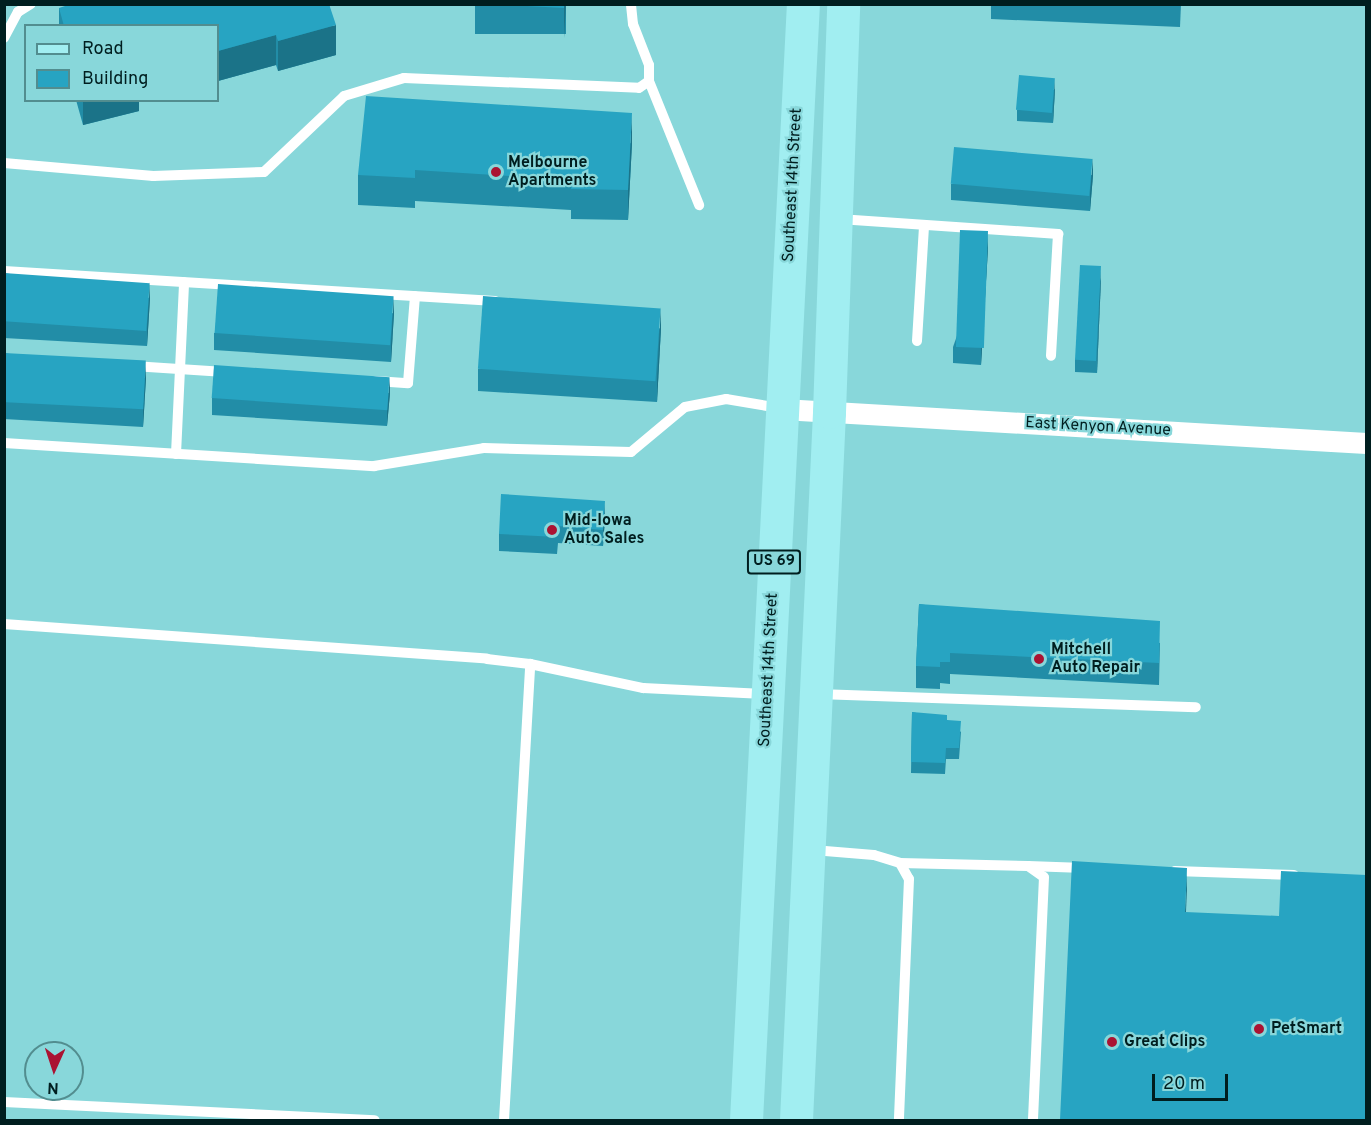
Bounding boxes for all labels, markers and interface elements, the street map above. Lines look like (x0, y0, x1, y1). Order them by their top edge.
legend (24, 24, 219, 102)
text: Road (82, 38, 124, 61)
text: Building (82, 68, 148, 91)
street label: Southeast 14th Street (779, 107, 807, 263)
place label: Melbourne Apartments (508, 153, 596, 191)
marker: Melbourne Apartments (489, 165, 503, 179)
street label: East Kenyon Avenue (1024, 414, 1172, 440)
place label: Mid-Iowa Auto Sales (564, 511, 644, 549)
marker: Mid-Iowa Auto Sales (545, 523, 559, 537)
road number: US 69 (746, 550, 802, 574)
street label: Southeast 14th Street (755, 592, 783, 748)
place label: Mitchell Auto Repair (1051, 640, 1140, 678)
marker: Mitchell Auto Repair (1032, 652, 1046, 666)
place label: PetSmart (1271, 1019, 1342, 1039)
marker: PetSmart (1252, 1022, 1266, 1036)
place label: Great Clips (1124, 1032, 1205, 1052)
marker: Great Clips (1105, 1035, 1119, 1049)
north arrow (24, 1041, 84, 1101)
scale bar (1155, 1062, 1232, 1100)
text: 20 m (1163, 1073, 1205, 1096)
text: N (47, 1077, 59, 1097)

